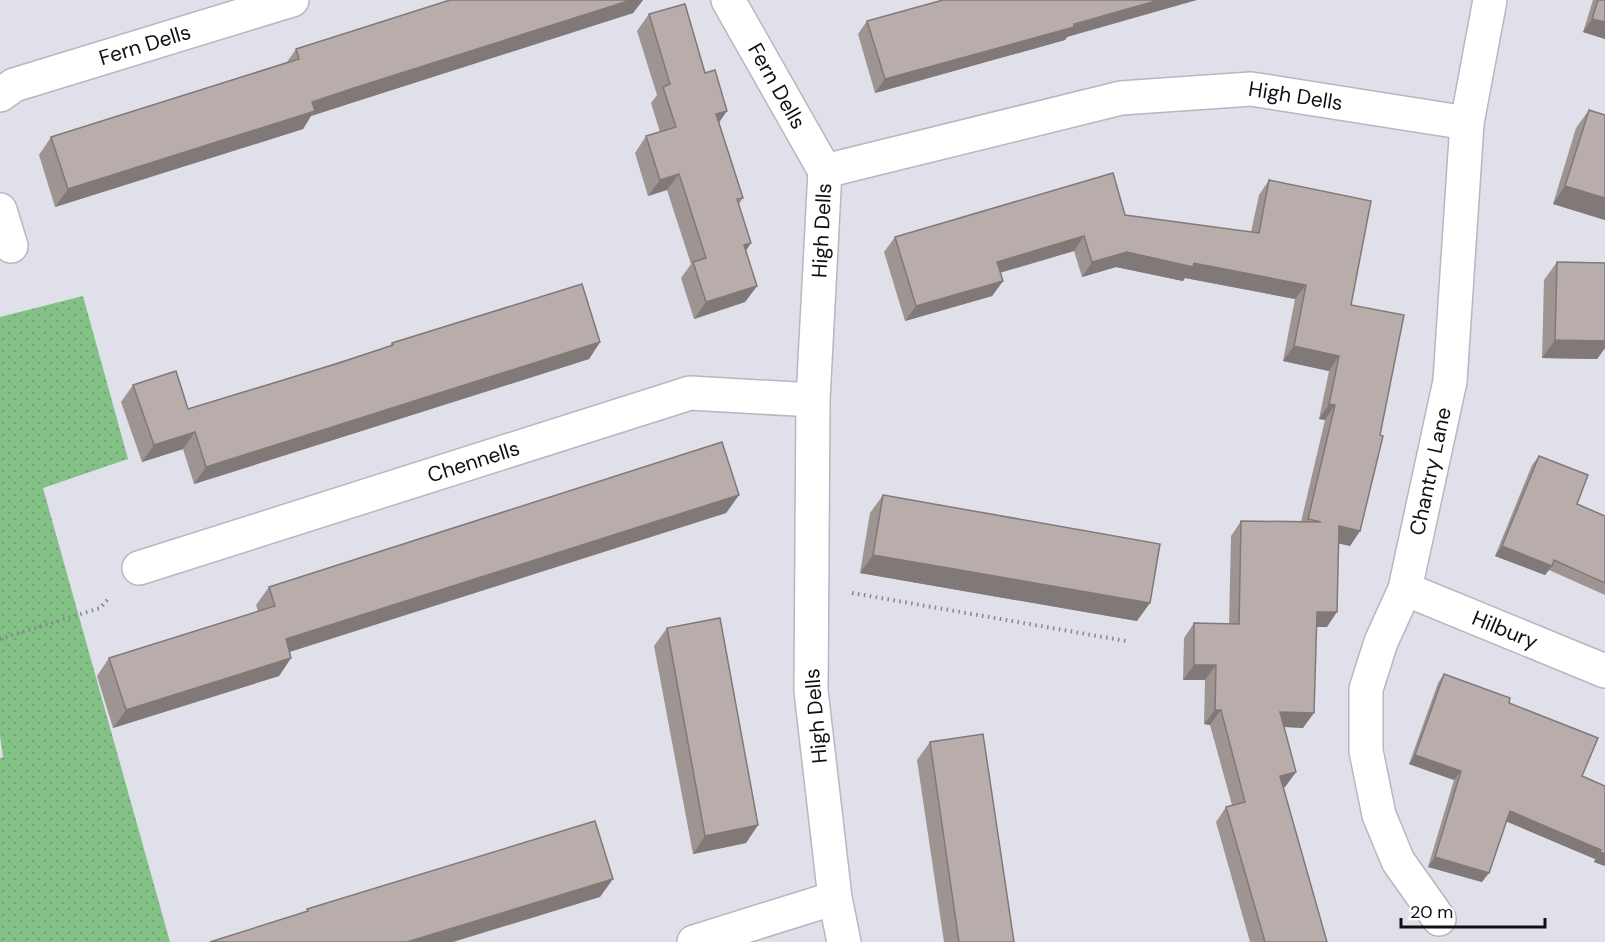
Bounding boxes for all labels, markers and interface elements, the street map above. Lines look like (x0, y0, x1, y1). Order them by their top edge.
street label: Fern Dells (96, 18, 194, 72)
street label: Fern Dells (741, 38, 812, 134)
street label: High Dells (1247, 75, 1345, 117)
street label: High Dells (805, 182, 838, 279)
street label: Chantry Lane (1403, 405, 1458, 538)
street label: Chennells (424, 434, 523, 489)
street label: Hilbury (1468, 604, 1542, 656)
street label: High Dells (798, 667, 834, 765)
scale bar (1401, 891, 1545, 929)
text: 20 m (1410, 900, 1453, 924)

